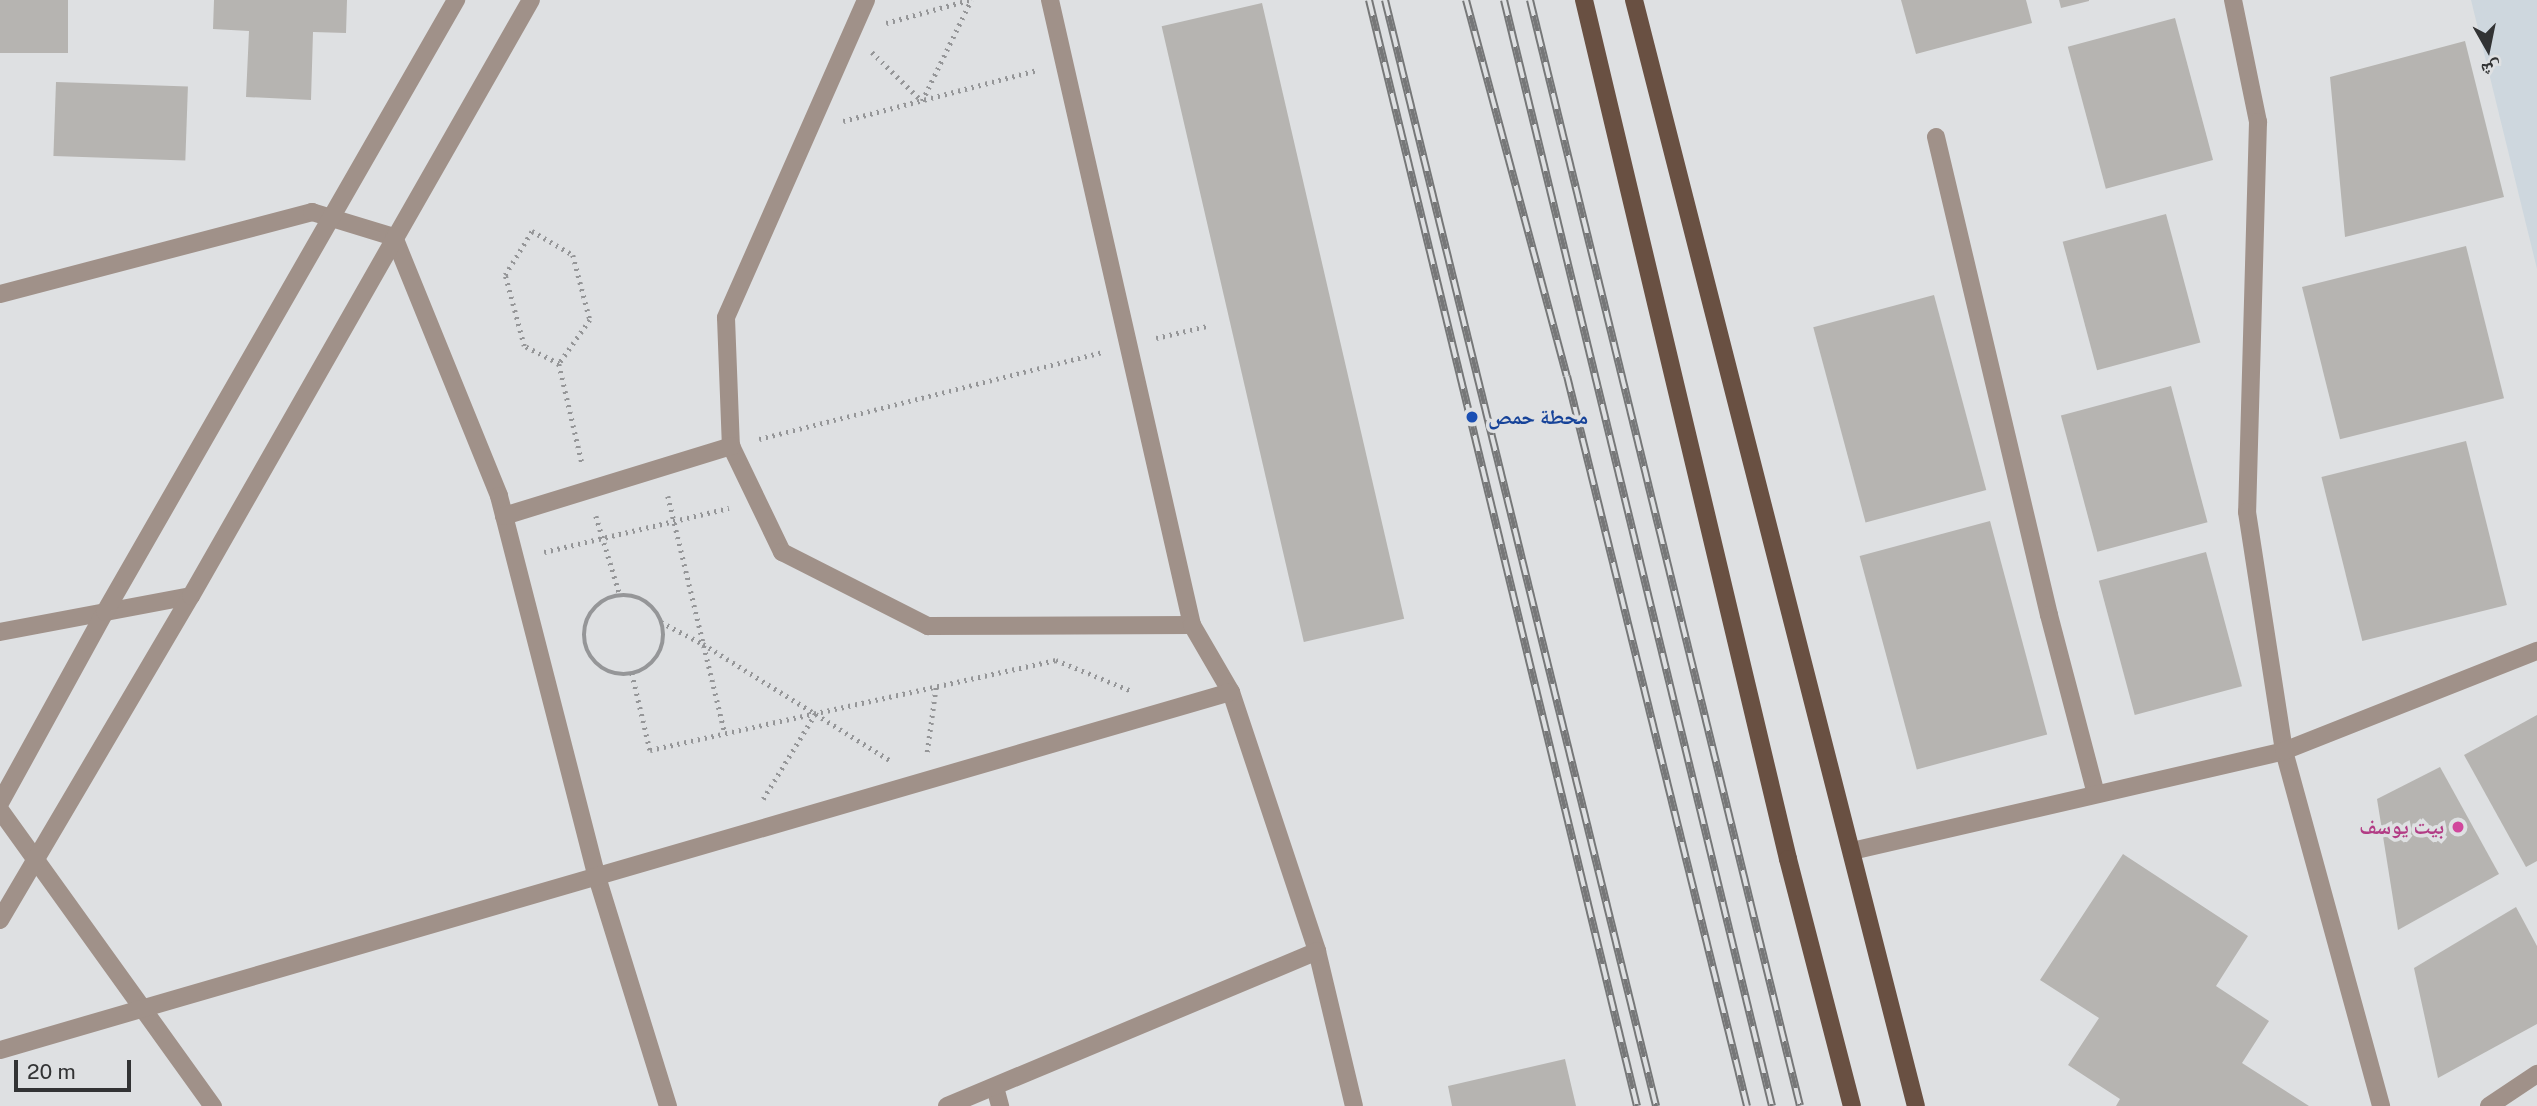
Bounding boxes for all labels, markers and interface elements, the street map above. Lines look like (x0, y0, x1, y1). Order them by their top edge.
north arrow (2453, 14, 2523, 84)
text: ش (2480, 57, 2503, 82)
place label: محطة حمص (1488, 404, 1588, 430)
marker: محطة حمص (1462, 407, 1482, 427)
place label: بيت يوسف (2359, 814, 2444, 840)
marker: بيت يوسف (2450, 819, 2466, 835)
scale bar (18, 1046, 135, 1090)
text: 20 m (27, 1059, 76, 1084)

